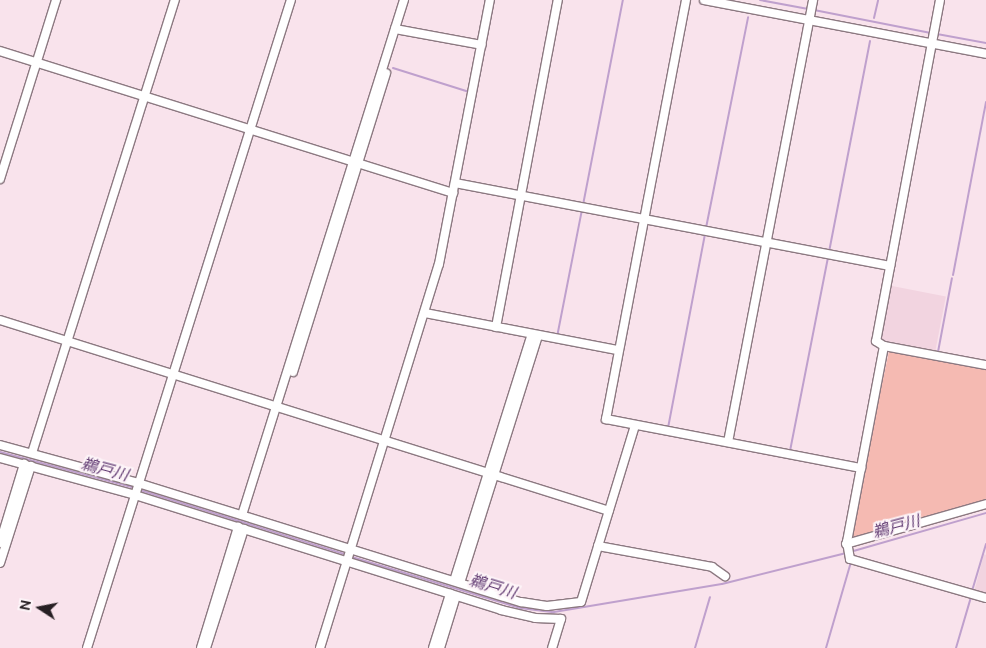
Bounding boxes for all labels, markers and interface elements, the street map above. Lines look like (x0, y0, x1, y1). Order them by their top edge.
water label: 鵜戸川 (79, 454, 131, 484)
water label: 鵜戸川 (870, 511, 922, 541)
water label: 鵜戸川 (467, 570, 519, 602)
north arrow (15, 583, 65, 633)
text: N (16, 598, 34, 612)

